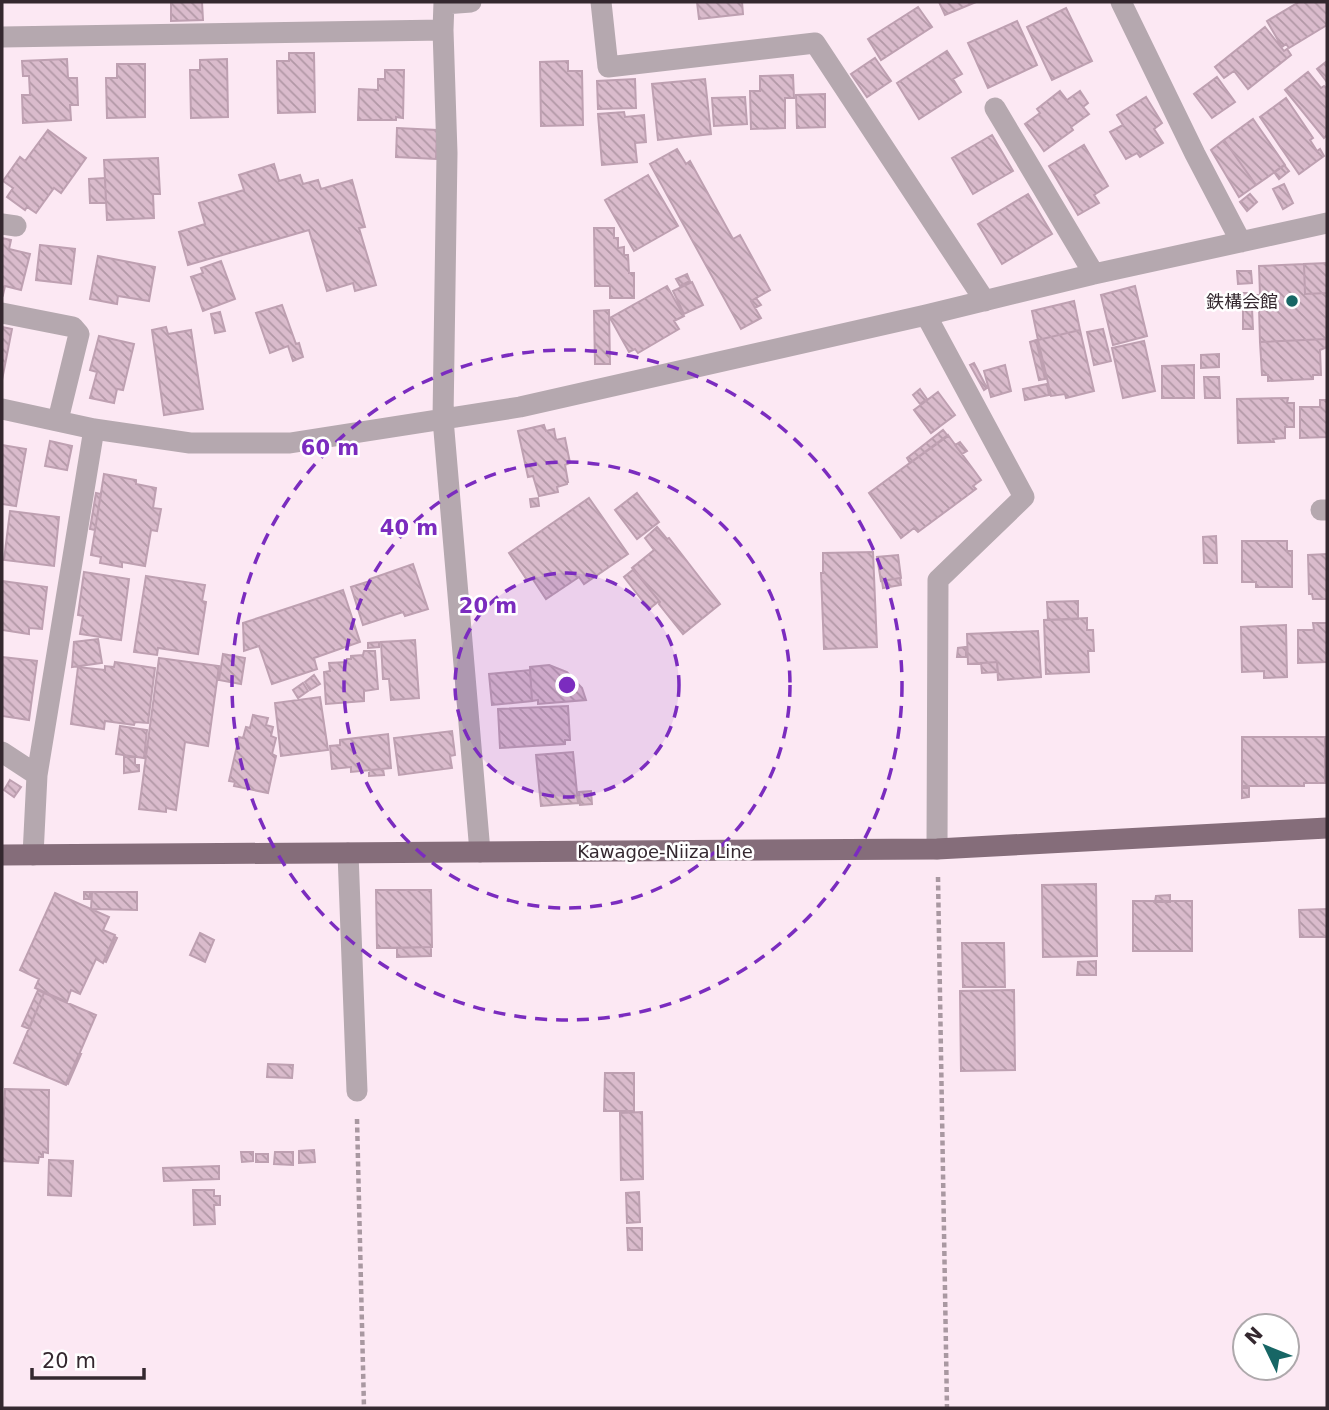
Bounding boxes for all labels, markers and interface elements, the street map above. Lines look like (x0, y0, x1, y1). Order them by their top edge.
place label: 鉄構会館 (1206, 291, 1278, 312)
marker: 鉄構会館 (1284, 293, 1300, 309)
text: 60 m (301, 436, 359, 460)
text: 40 m (380, 516, 438, 540)
text: 20 m (459, 594, 517, 618)
centre of rings (555, 673, 579, 697)
street label: Kawagoe-Niiza Line (577, 841, 753, 862)
north arrow (1231, 1312, 1301, 1382)
text: N (1240, 1322, 1267, 1349)
scale bar (32, 1336, 144, 1380)
text: 20 m (42, 1349, 96, 1373)

